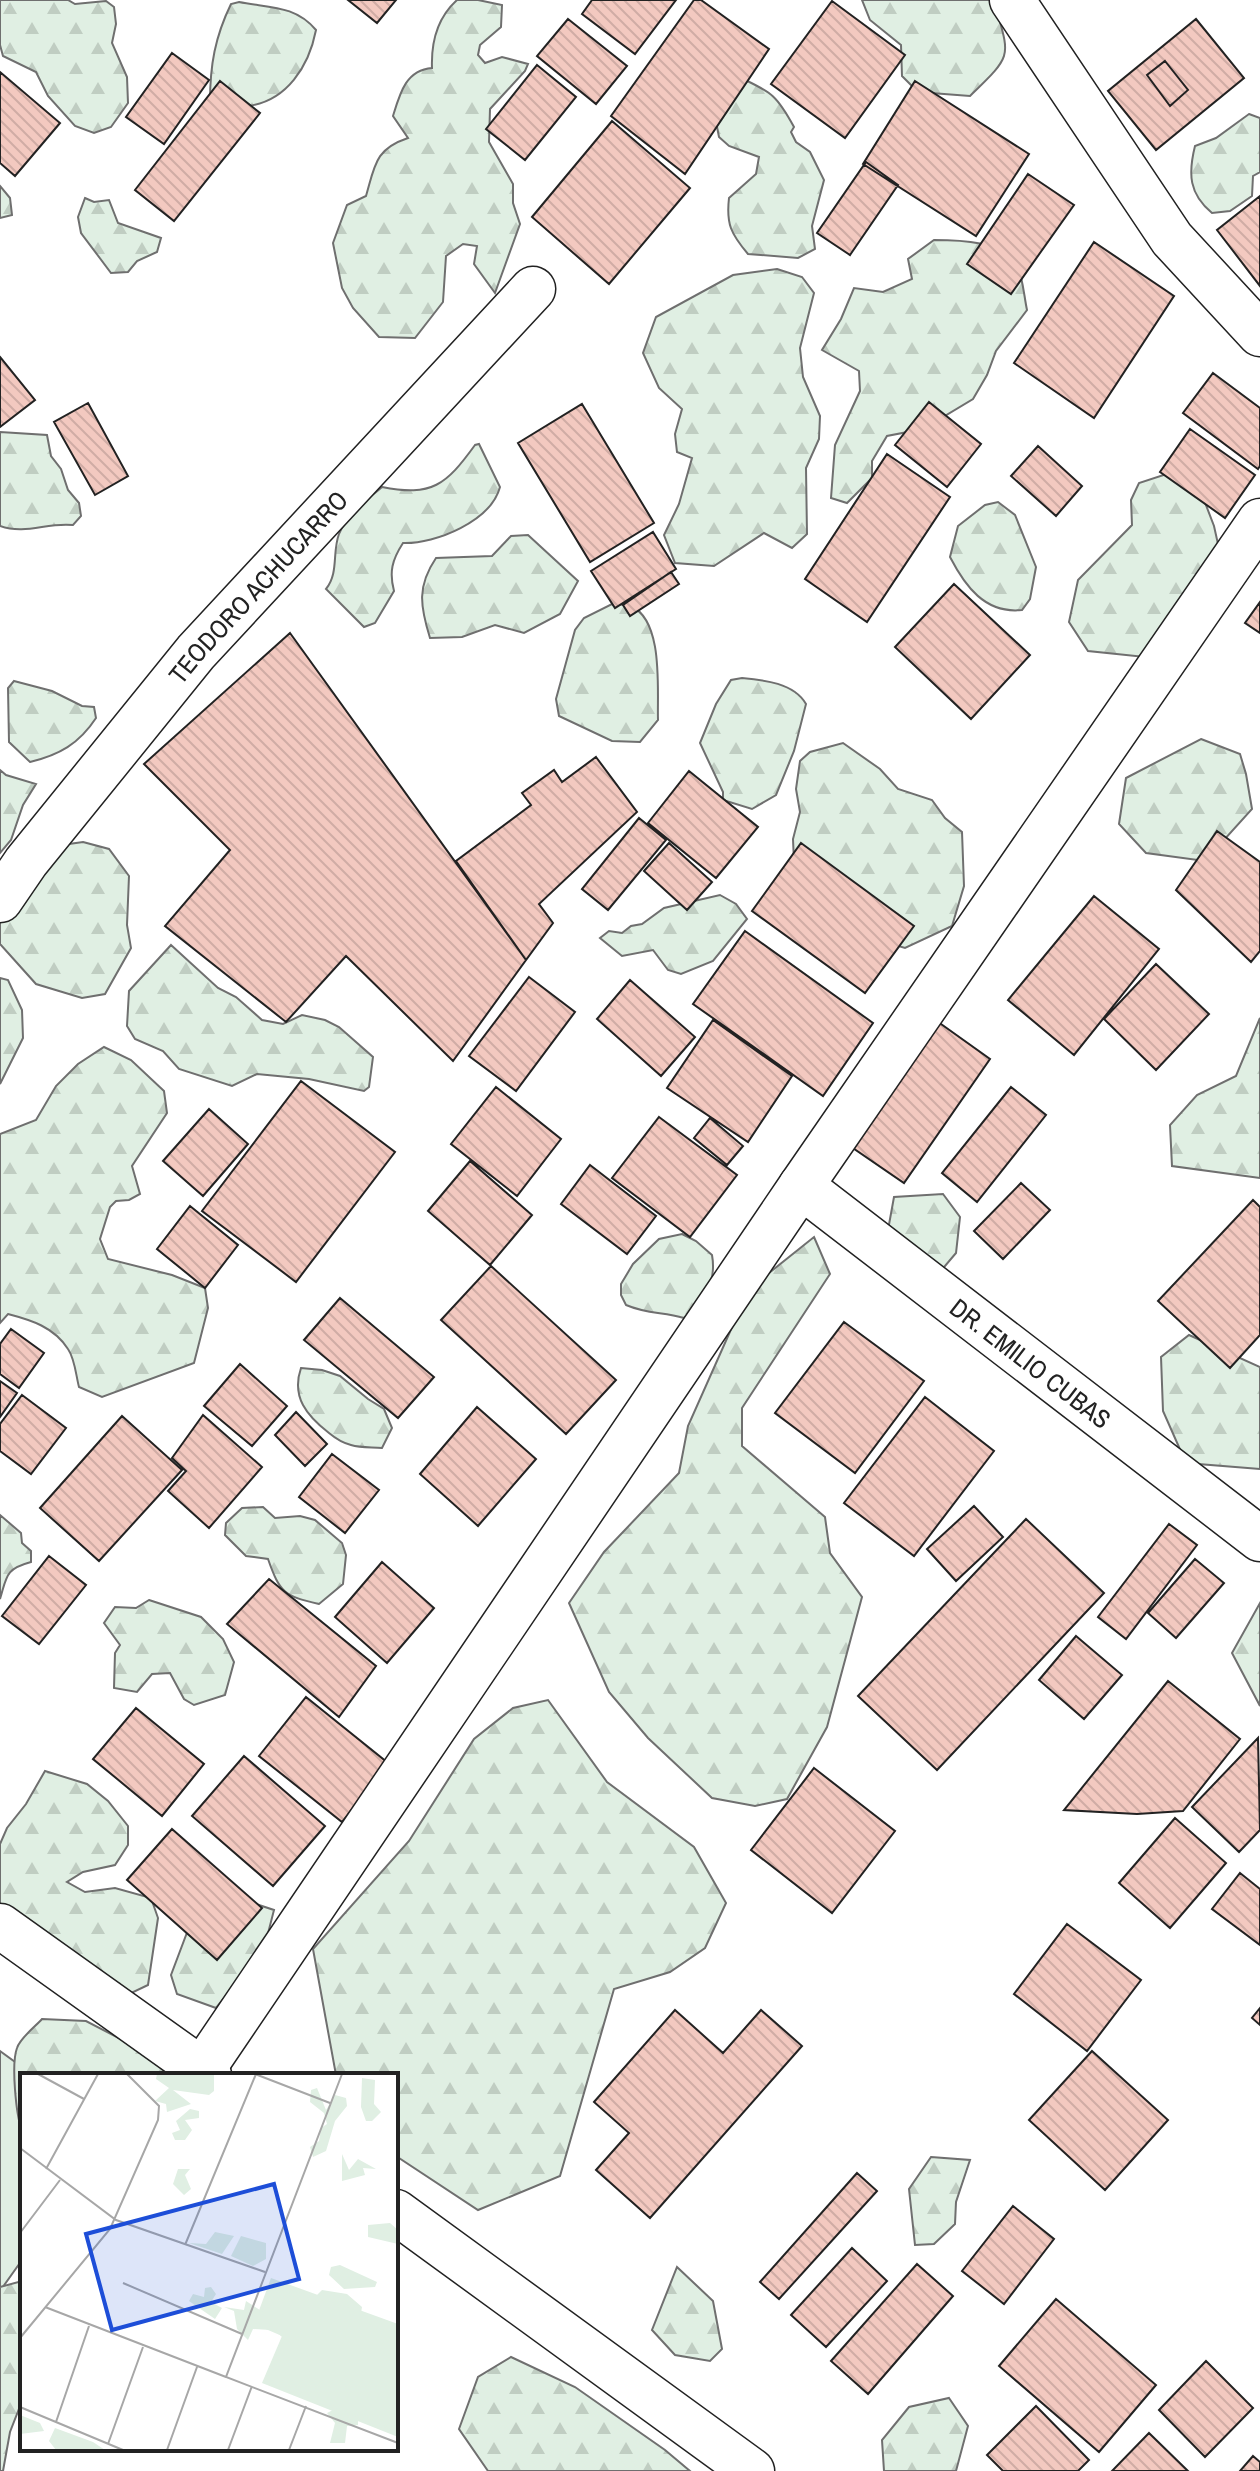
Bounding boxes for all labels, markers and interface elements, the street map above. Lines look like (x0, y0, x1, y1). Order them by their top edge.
street label: TEODORO ACHUCARRO (160, 483, 355, 690)
street label: DR. EMILIO CUBAS (943, 1290, 1119, 1436)
inset map (20, 2073, 398, 2451)

